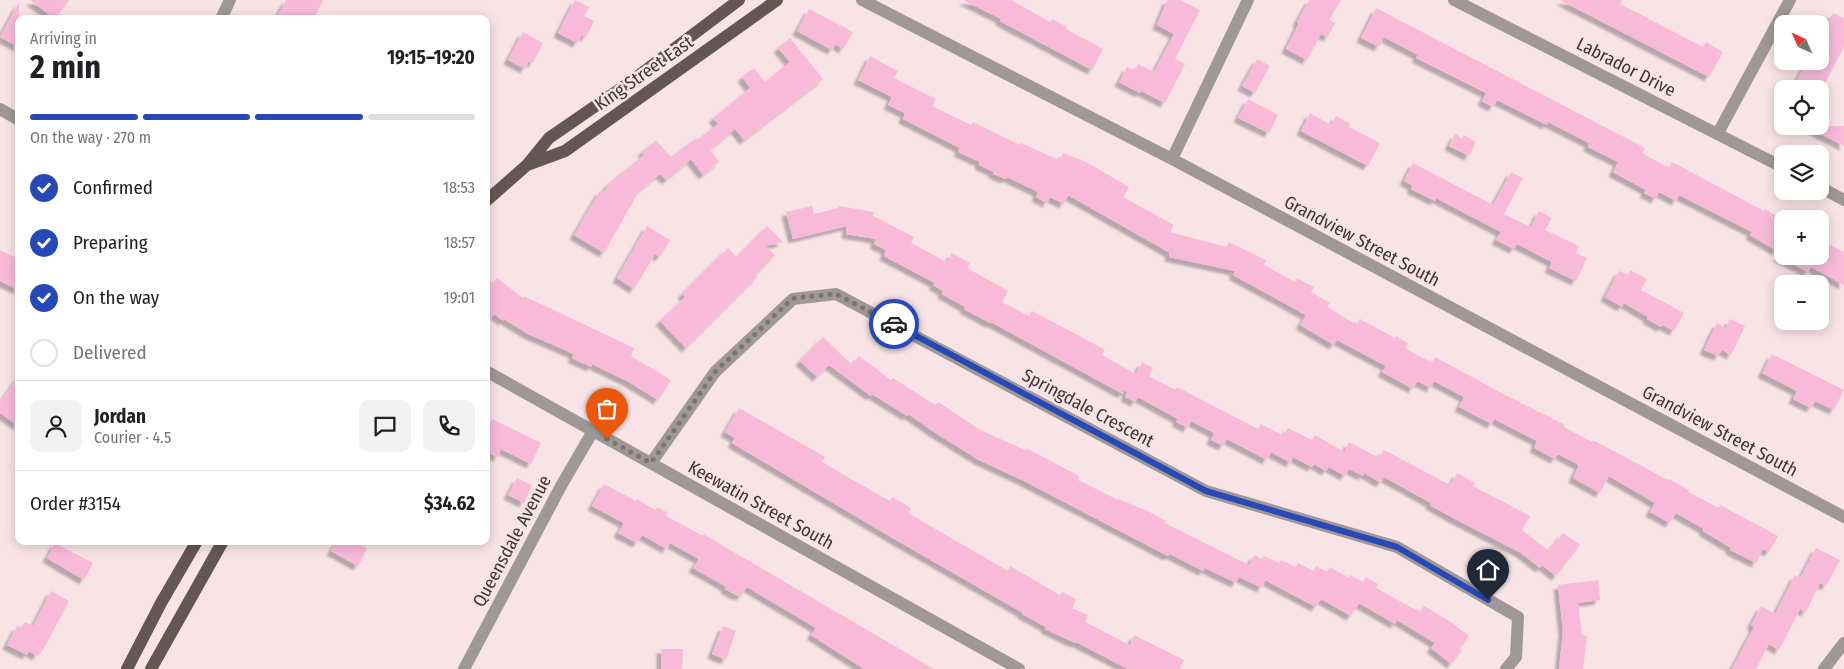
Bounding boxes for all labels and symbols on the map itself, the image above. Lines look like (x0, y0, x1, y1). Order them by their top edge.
north arrow (1774, 15, 1829, 70)
street label: King Street East (590, 31, 698, 115)
street label: Labrador Drive (1573, 33, 1679, 101)
street label: Grandview Street South (1280, 191, 1444, 291)
courier (869, 299, 919, 349)
street label: Springdale Crescent (1018, 364, 1158, 452)
street label: Grandview Street South (1638, 381, 1802, 481)
pin (586, 388, 628, 439)
street label: Keewatin Street South (684, 456, 838, 554)
street label: Queensdale Avenue (468, 471, 556, 611)
pin (1467, 549, 1509, 600)

